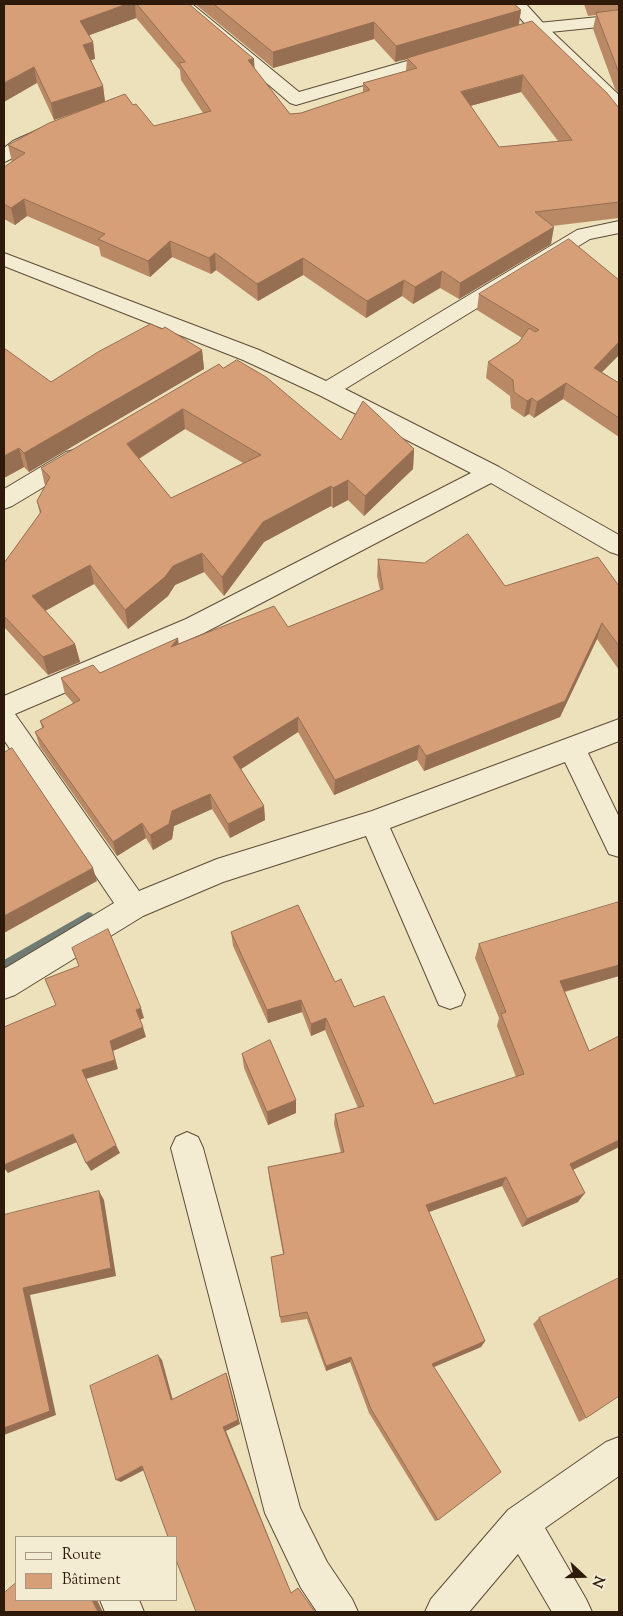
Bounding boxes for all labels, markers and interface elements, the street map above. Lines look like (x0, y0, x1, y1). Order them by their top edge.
legend (15, 1536, 178, 1601)
text: Route (62, 1545, 101, 1566)
north arrow (558, 1551, 608, 1601)
text: Bâtiment (62, 1570, 121, 1591)
text: N (586, 1573, 608, 1590)

